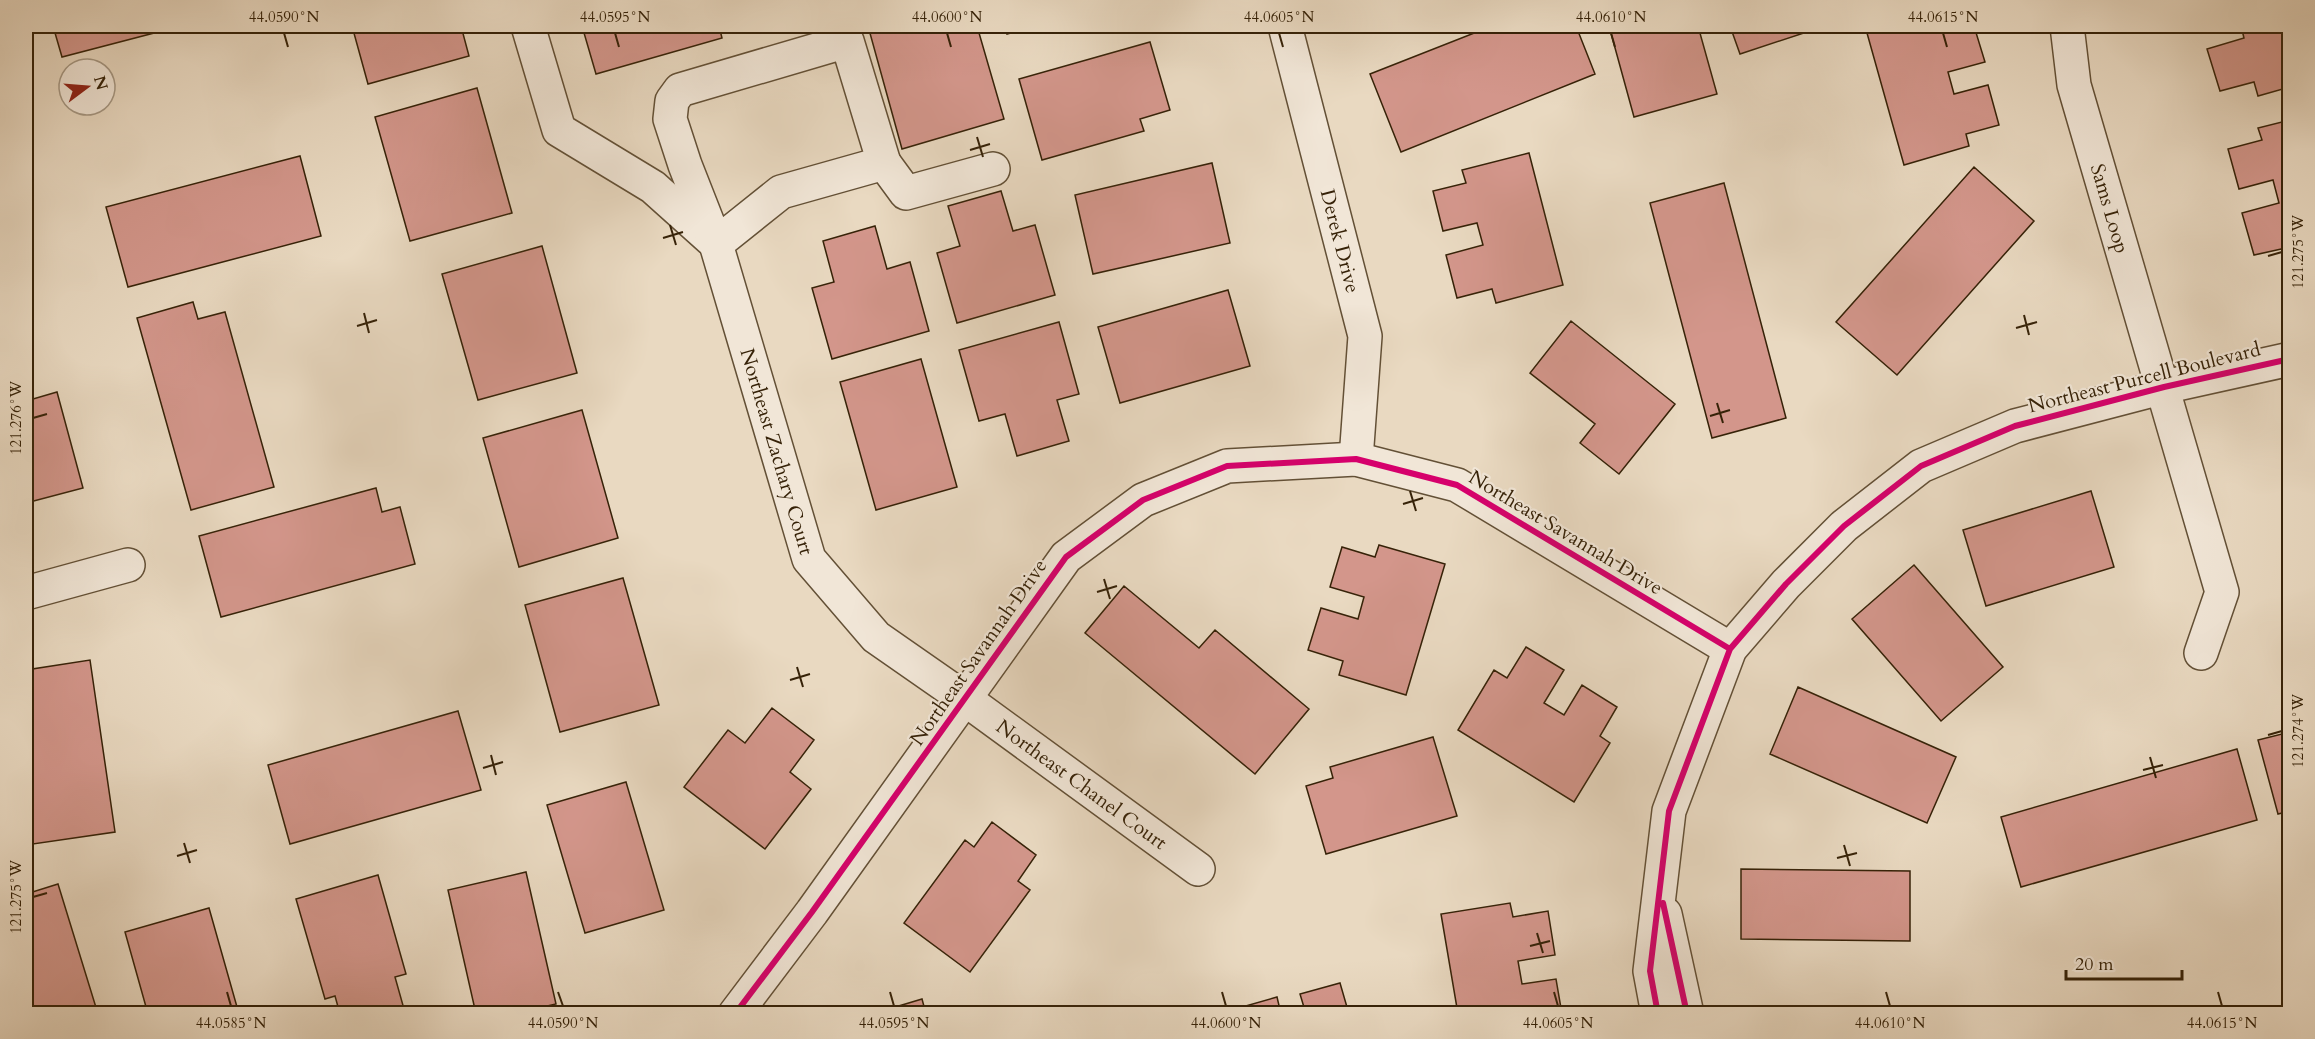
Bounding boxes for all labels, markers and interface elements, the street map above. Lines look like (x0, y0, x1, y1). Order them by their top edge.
text: 44.0590°N (249, 7, 319, 27)
text: 44.0595°N (580, 7, 650, 27)
text: 44.0600°N (912, 7, 982, 27)
text: 44.0605°N (1244, 7, 1314, 27)
text: 44.0610°N (1576, 7, 1646, 27)
text: 44.0615°N (1908, 7, 1978, 27)
north arrow (57, 57, 117, 117)
text: N (88, 73, 113, 93)
street label: Sams Loop (2084, 161, 2135, 257)
street label: Derek Drive (1314, 186, 1366, 296)
text: 121.275°W (2288, 214, 2308, 289)
street label: Northeast Purcell Boulevard (2025, 335, 2264, 419)
street label: Northeast Zachary Court (733, 345, 820, 559)
text: 121.276°W (6, 380, 26, 455)
street label: Northeast Savannah Drive (1464, 464, 1668, 601)
street label: Northeast Savannah Drive (904, 554, 1053, 751)
text: 121.274°W (2288, 693, 2308, 768)
street label: Northeast Chanel Court (991, 713, 1173, 856)
text: 121.275°W (6, 859, 26, 934)
scale bar (2066, 943, 2182, 981)
text: 20 m (2075, 952, 2114, 977)
text: 44.0585°N (196, 1013, 266, 1033)
text: 44.0590°N (528, 1013, 598, 1033)
text: 44.0595°N (859, 1013, 929, 1033)
text: 44.0600°N (1191, 1013, 1261, 1033)
text: 44.0605°N (1523, 1013, 1593, 1033)
text: 44.0610°N (1855, 1013, 1925, 1033)
text: 44.0615°N (2187, 1013, 2257, 1033)

